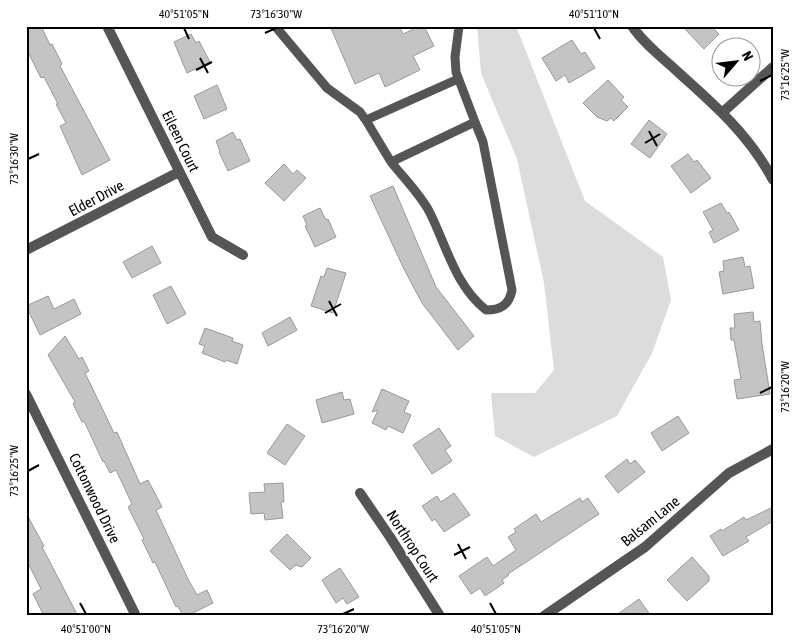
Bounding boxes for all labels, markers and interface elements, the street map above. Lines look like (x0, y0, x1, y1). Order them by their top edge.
text: 40°51'05"N (159, 7, 209, 21)
text: 73°16'30"W (250, 7, 302, 21)
text: 40°51'10"N (569, 7, 619, 21)
north arrow (712, 38, 762, 88)
text: N (738, 48, 756, 63)
text: 73°16'25"W (778, 49, 792, 101)
street label: Eileen Court (159, 108, 203, 174)
text: 73°16'30"W (7, 133, 21, 185)
street label: Elder Drive (66, 176, 127, 220)
text: 73°16'20"W (778, 361, 792, 413)
text: 73°16'25"W (7, 445, 21, 497)
street label: Cottonwood Drive (66, 450, 124, 546)
street label: Balsam Lane (617, 492, 683, 550)
street label: Northrop Court (384, 507, 442, 585)
text: 40°51'00"N (61, 622, 111, 636)
text: 73°16'20"W (317, 622, 369, 636)
text: 40°51'05"N (471, 622, 521, 636)

